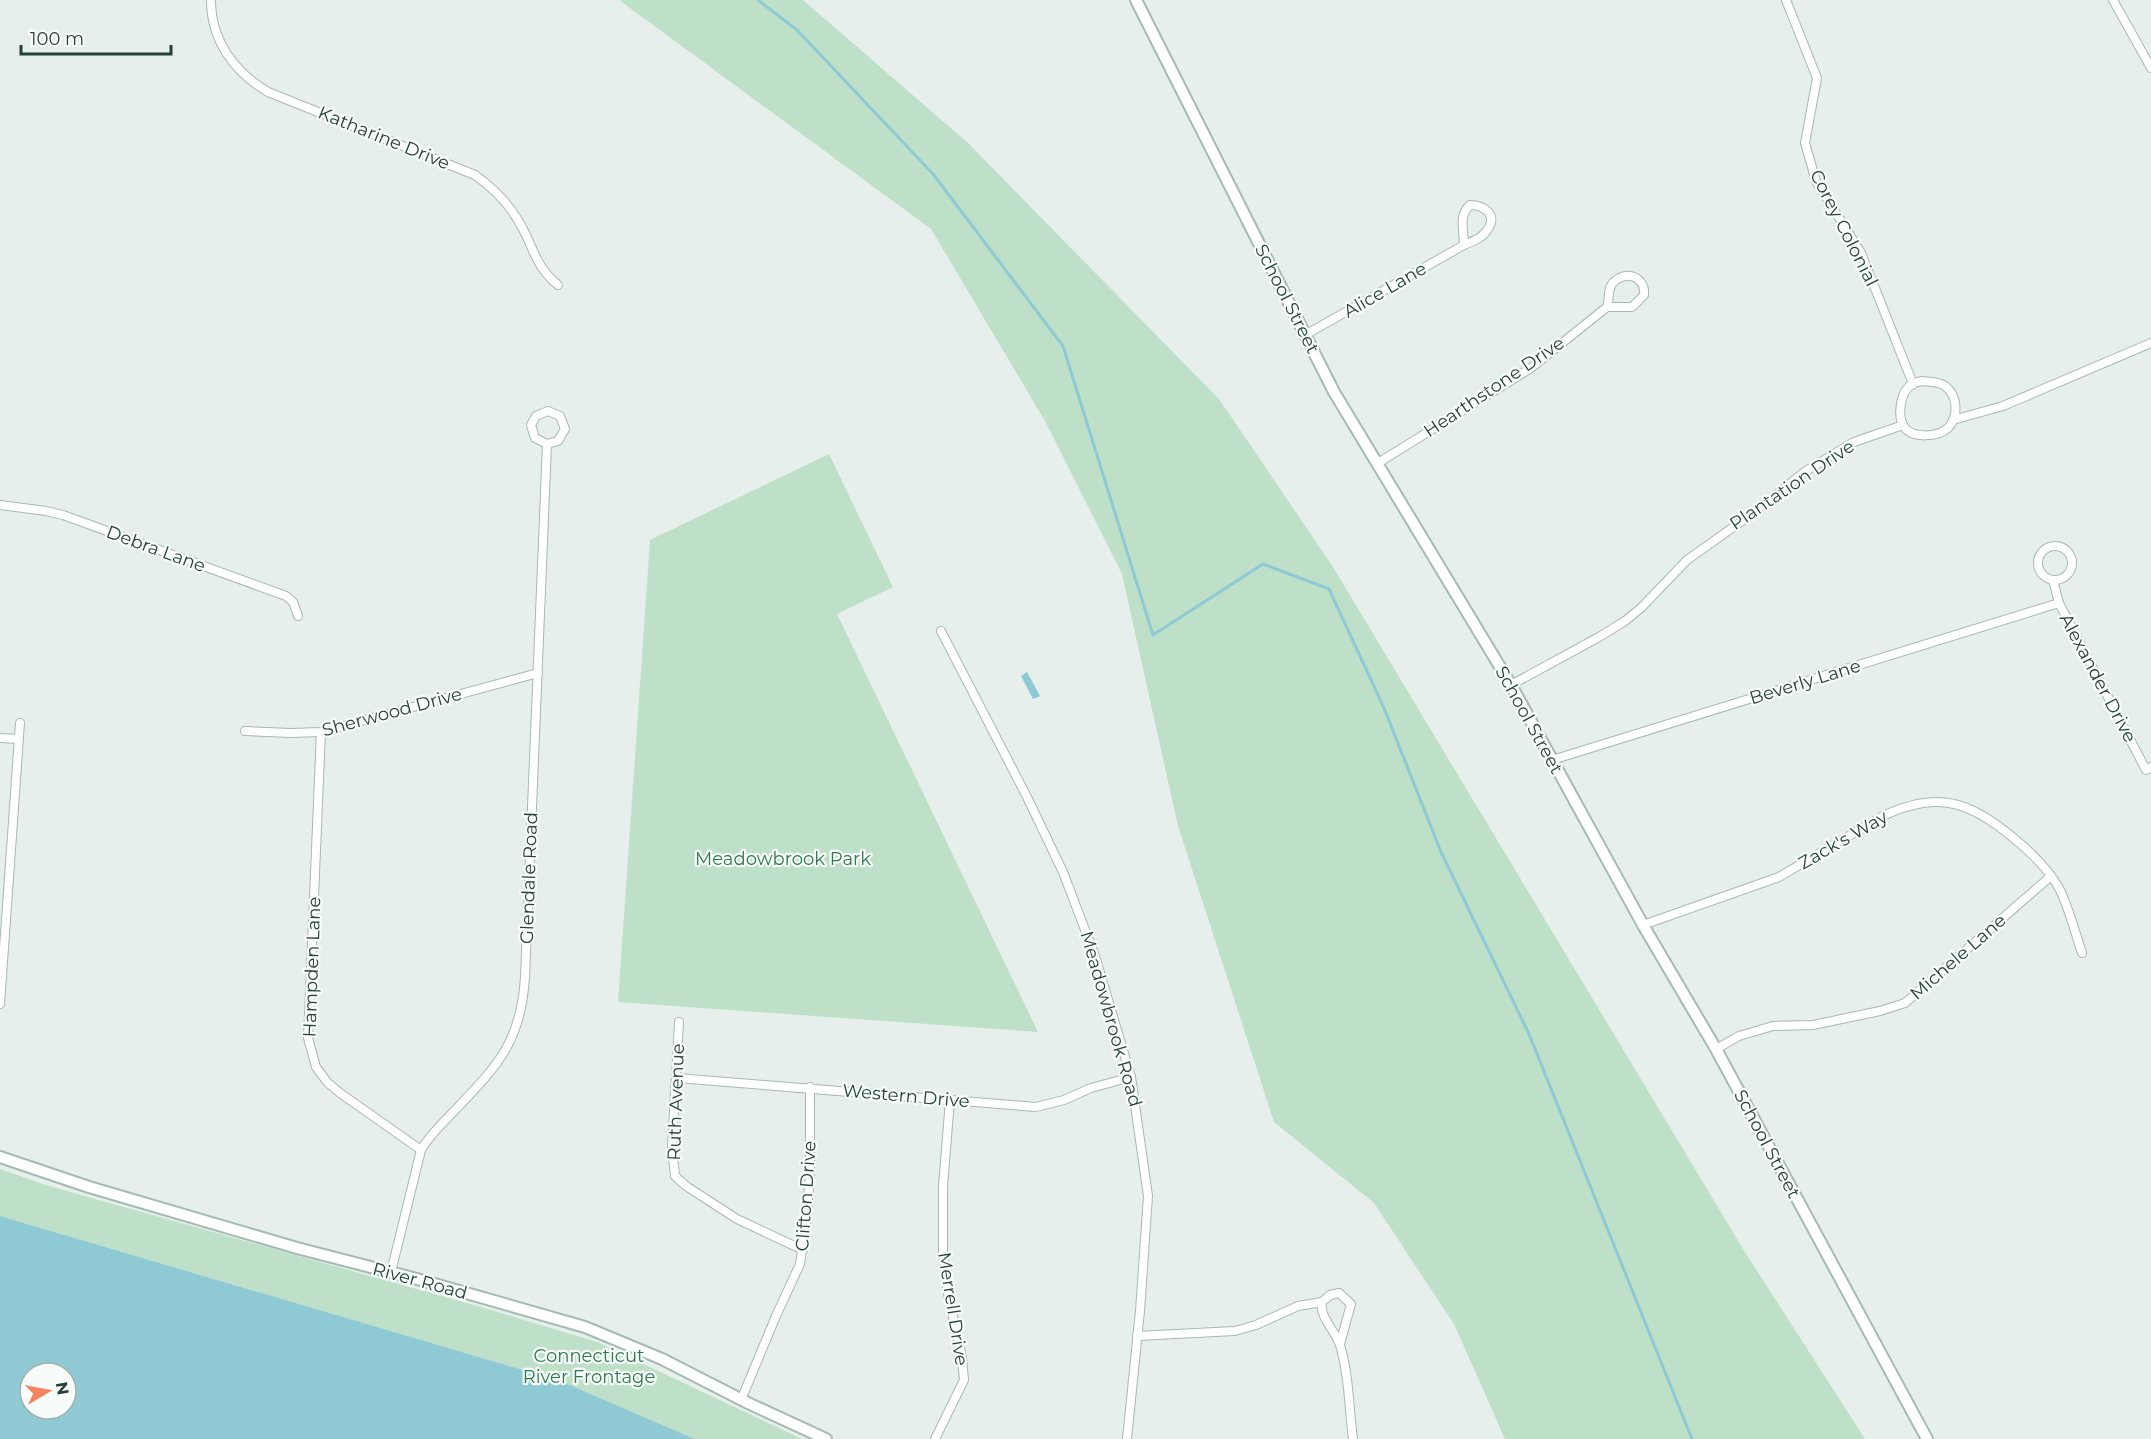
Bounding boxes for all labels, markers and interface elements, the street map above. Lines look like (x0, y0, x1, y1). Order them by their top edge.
scale bar (21, 18, 171, 56)
text: 100 m (30, 28, 84, 50)
street label: Katharine Drive (315, 102, 453, 174)
street label: Corey Colonial (1805, 166, 1883, 290)
street label: School Street (1250, 241, 1324, 357)
street label: Alice Lane (1339, 257, 1431, 323)
street label: Hearthstone Drive (1420, 332, 1569, 442)
street label: Plantation Drive (1725, 435, 1859, 535)
street label: Debra Lane (103, 521, 209, 577)
street label: Alexander Drive (2055, 610, 2141, 746)
street label: Beverly Lane (1747, 655, 1863, 709)
street label: School Street (1490, 662, 1568, 778)
street label: Sherwood Drive (320, 683, 464, 741)
street label: Zack's Way (1795, 806, 1892, 874)
street label: Glendale Road (516, 812, 542, 944)
park label: Meadowbrook Park (695, 848, 871, 870)
street label: Hampden Lane (299, 896, 325, 1038)
street label: Michele Lane (1906, 909, 2011, 1005)
street label: Meadowbrook Road (1075, 929, 1147, 1109)
street label: Ruth Avenue (663, 1043, 689, 1161)
street label: Western Drive (841, 1079, 971, 1113)
street label: School Street (1729, 1086, 1805, 1202)
street label: Clifton Drive (791, 1140, 821, 1252)
street label: Merrell Drive (933, 1251, 973, 1367)
street label: River Road (370, 1258, 470, 1304)
park label: Connecticut River Frontage (523, 1345, 655, 1388)
north arrow (18, 1361, 78, 1421)
text: N (52, 1380, 73, 1397)

